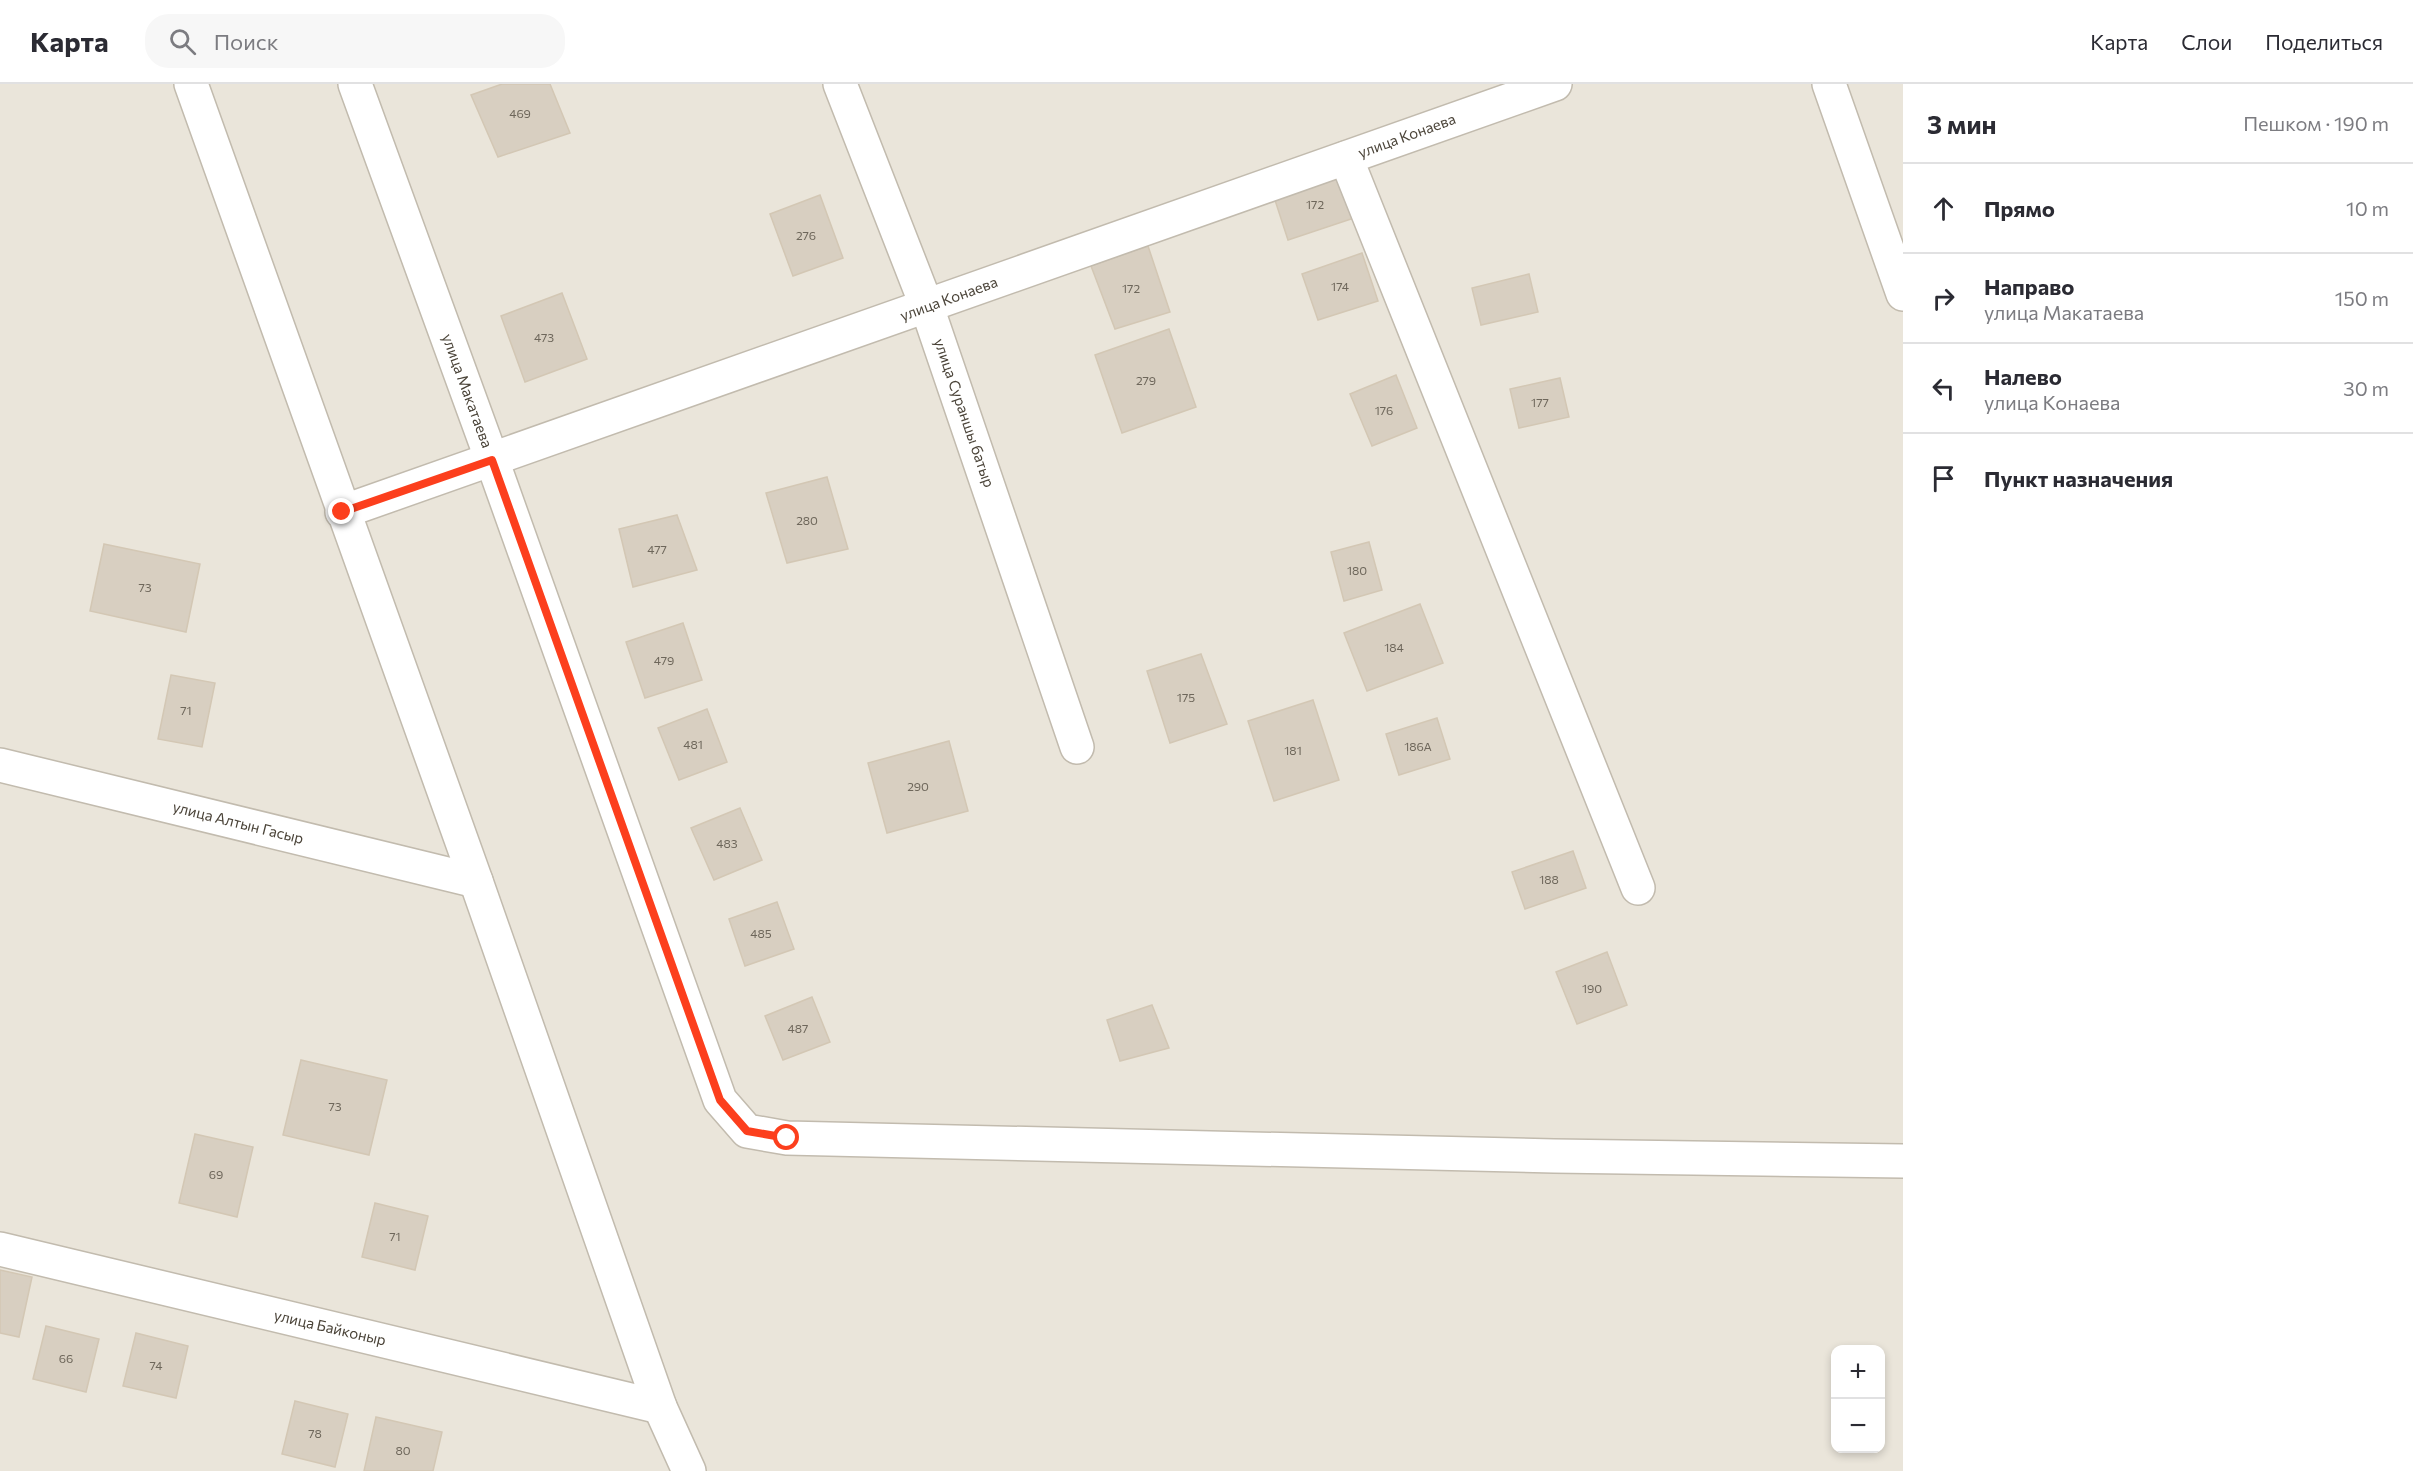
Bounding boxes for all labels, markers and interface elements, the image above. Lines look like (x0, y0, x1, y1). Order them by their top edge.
search box (145, 14, 565, 68)
text: Карта (30, 24, 109, 58)
icon: search (166, 25, 199, 58)
text: Поиск (214, 28, 278, 55)
text: Карта (2090, 29, 2148, 54)
text: Слои (2181, 29, 2232, 54)
text: Поделиться (2265, 29, 2383, 54)
house number: 469 (509, 106, 531, 120)
text: 3 мин (1927, 108, 1997, 139)
street label: улица Конаева (1355, 109, 1458, 161)
text: Пешком · 190 m (2243, 111, 2389, 135)
icon: ahead (1927, 192, 1960, 225)
text: Прямо (1984, 195, 2055, 222)
text: 10 m (2346, 196, 2389, 220)
house number: 172 (1306, 197, 1324, 211)
house number: 276 (796, 228, 816, 242)
street label: улица Конаева (897, 272, 1000, 324)
text: Направо (1984, 273, 2074, 300)
house number: 174 (1331, 279, 1349, 293)
house number: 172 (1122, 281, 1140, 295)
icon: right (1927, 282, 1960, 315)
text: 150 m (2335, 286, 2389, 310)
text: улица Макатаева (1984, 300, 2144, 324)
house number: 473 (534, 330, 554, 344)
street label: улица Макатаева (439, 331, 497, 450)
street label: улица Сураншы батыр (931, 336, 999, 490)
text: Налево (1984, 363, 2062, 390)
icon: left (1927, 372, 1960, 405)
house number: 279 (1136, 373, 1156, 387)
text: 30 m (2343, 376, 2389, 400)
text: улица Конаева (1984, 390, 2121, 414)
house number: 177 (1531, 395, 1549, 409)
house number: 176 (1375, 403, 1393, 417)
icon: arrive (1927, 462, 1960, 495)
text: Пункт назначения (1984, 465, 2173, 492)
route end (328, 498, 354, 524)
house number: 280 (796, 513, 818, 527)
house number: 477 (647, 542, 667, 556)
house number: 180 (1347, 563, 1367, 577)
house number: 73 (138, 580, 152, 594)
house number: 184 (1384, 640, 1404, 654)
house number: 479 (654, 653, 674, 667)
house number: 175 (1177, 690, 1195, 704)
house number: 71 (180, 703, 192, 717)
house number: 481 (683, 737, 703, 751)
house number: 186А (1404, 739, 1432, 753)
house number: 181 (1284, 743, 1302, 757)
house number: 290 (907, 779, 929, 793)
street label: улица Алтын Гасыр (171, 797, 306, 847)
house number: 483 (716, 836, 738, 850)
house number: 188 (1539, 872, 1559, 886)
house number: 485 (750, 926, 772, 940)
house number: 190 (1582, 981, 1602, 995)
house number: 487 (788, 1021, 808, 1035)
house number: 73 (328, 1099, 342, 1113)
route start (773, 1124, 799, 1150)
house number: 69 (209, 1167, 223, 1181)
house number: 71 (389, 1229, 401, 1243)
street label: улица Байконыр (272, 1305, 388, 1349)
map controls (1831, 1345, 1885, 1453)
button: + (1831, 1345, 1885, 1399)
house number: 66 (59, 1351, 73, 1365)
house number: 74 (150, 1358, 162, 1372)
button: − (1831, 1399, 1885, 1453)
house number: 78 (308, 1426, 322, 1440)
house number: 80 (395, 1443, 411, 1457)

